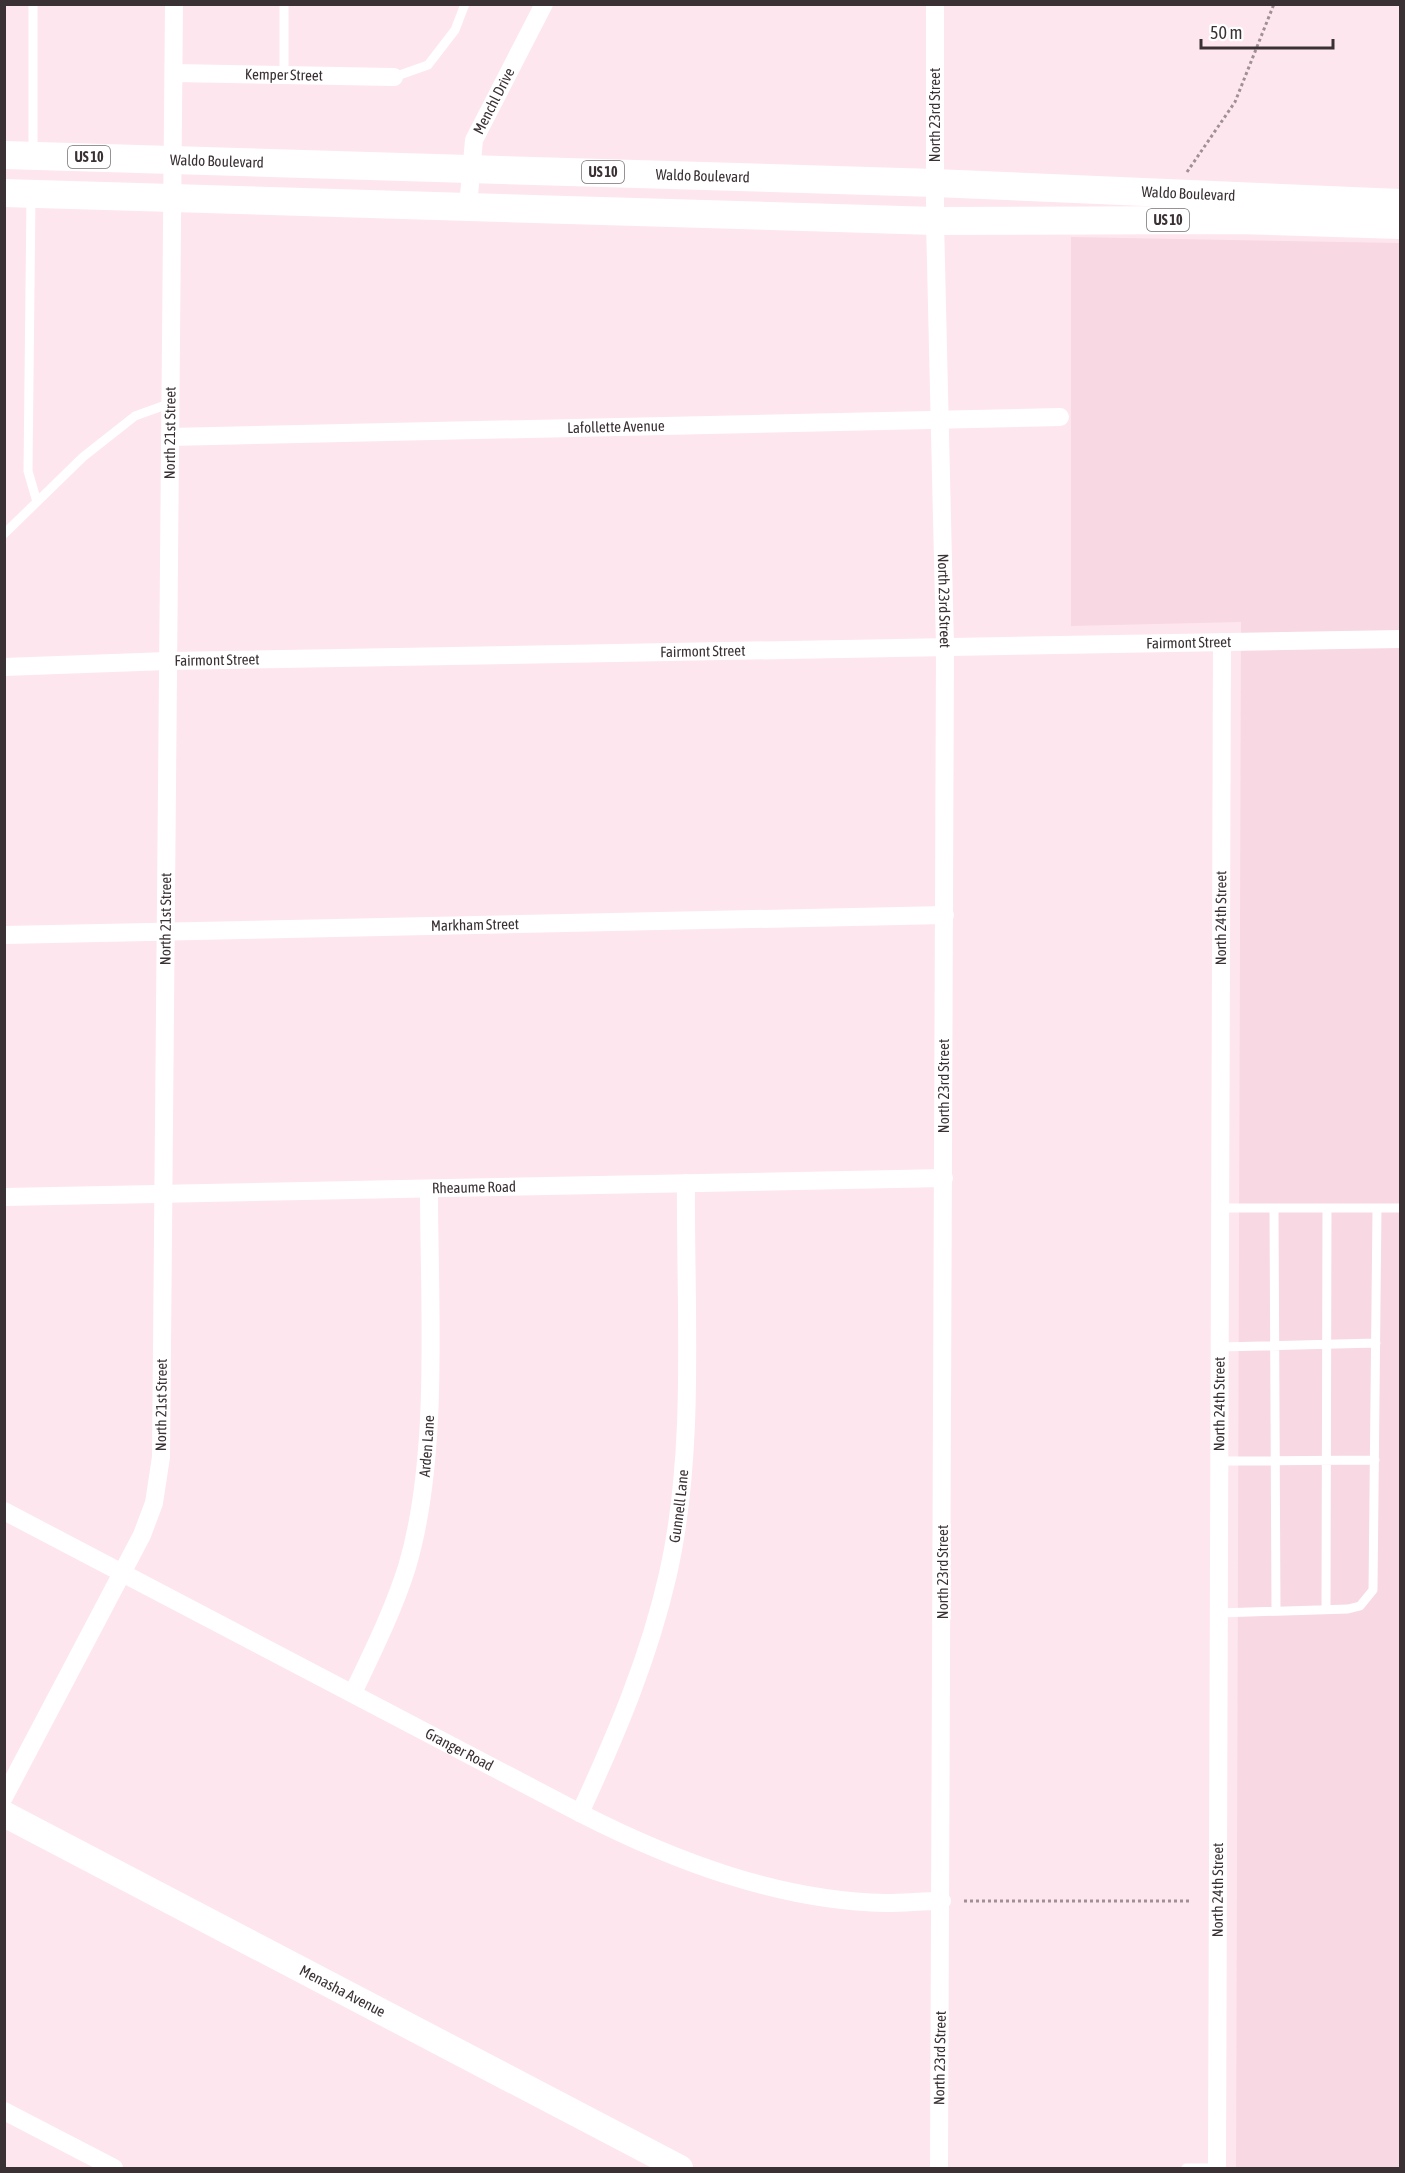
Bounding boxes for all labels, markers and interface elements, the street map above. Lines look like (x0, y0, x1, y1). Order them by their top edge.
scale bar (1201, 12, 1333, 50)
text: 50 m (1210, 22, 1242, 43)
street label: Kemper Street (245, 65, 323, 84)
street label: Menchl Drive (469, 65, 518, 137)
street label: North 23rd Street (926, 68, 943, 162)
road number: US 10 (68, 146, 110, 168)
street label: Waldo Boulevard (170, 151, 264, 171)
road number: US 10 (582, 161, 624, 183)
street label: Waldo Boulevard (655, 166, 750, 185)
street label: Waldo Boulevard (1141, 183, 1236, 204)
road number: US 10 (1147, 209, 1189, 231)
street label: North 21st Street (161, 386, 179, 479)
street label: Lafollette Avenue (567, 417, 665, 436)
street label: North 23rd Street (935, 553, 954, 648)
street label: Fairmont Street (1146, 633, 1231, 652)
street label: Fairmont Street (660, 642, 746, 660)
street label: Fairmont Street (174, 650, 260, 669)
street label: North 24th Street (1212, 871, 1229, 965)
street label: North 21st Street (156, 872, 174, 965)
street label: Markham Street (431, 915, 519, 934)
street label: North 23rd Street (935, 1039, 952, 1133)
street label: Rheaume Road (432, 1178, 516, 1196)
street label: North 24th Street (1210, 1357, 1228, 1451)
street label: North 21st Street (152, 1358, 170, 1451)
street label: Arden Lane (415, 1415, 437, 1478)
street label: Gunnell Lane (665, 1469, 691, 1544)
street label: North 23rd Street (934, 1525, 951, 1619)
street label: Granger Road (423, 1724, 496, 1774)
street label: North 24th Street (1209, 1843, 1226, 1937)
street label: Menasha Avenue (297, 1961, 389, 2020)
street label: North 23rd Street (930, 2011, 949, 2105)

